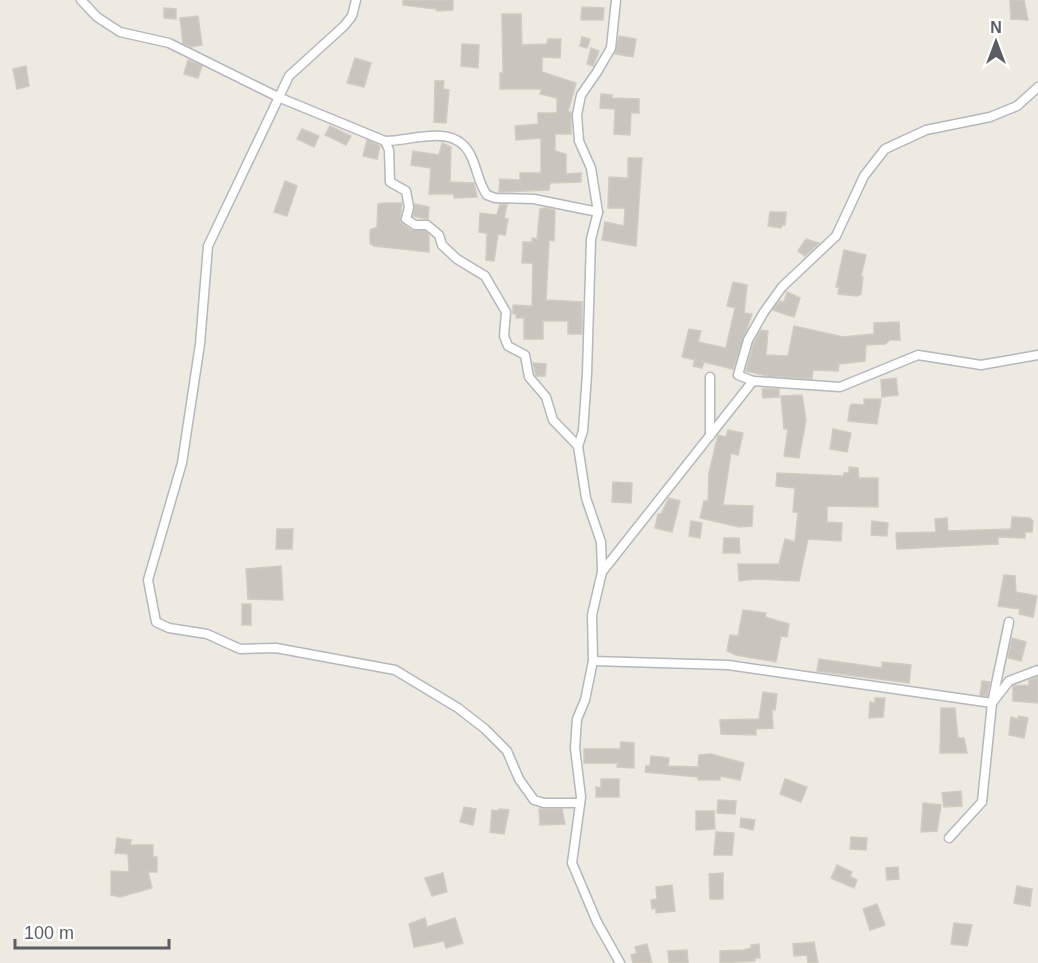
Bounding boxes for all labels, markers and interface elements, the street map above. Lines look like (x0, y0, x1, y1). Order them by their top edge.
north arrow (966, 12, 1026, 72)
text: N (990, 19, 1002, 36)
scale bar (15, 912, 170, 950)
text: 100 m (24, 923, 74, 943)

